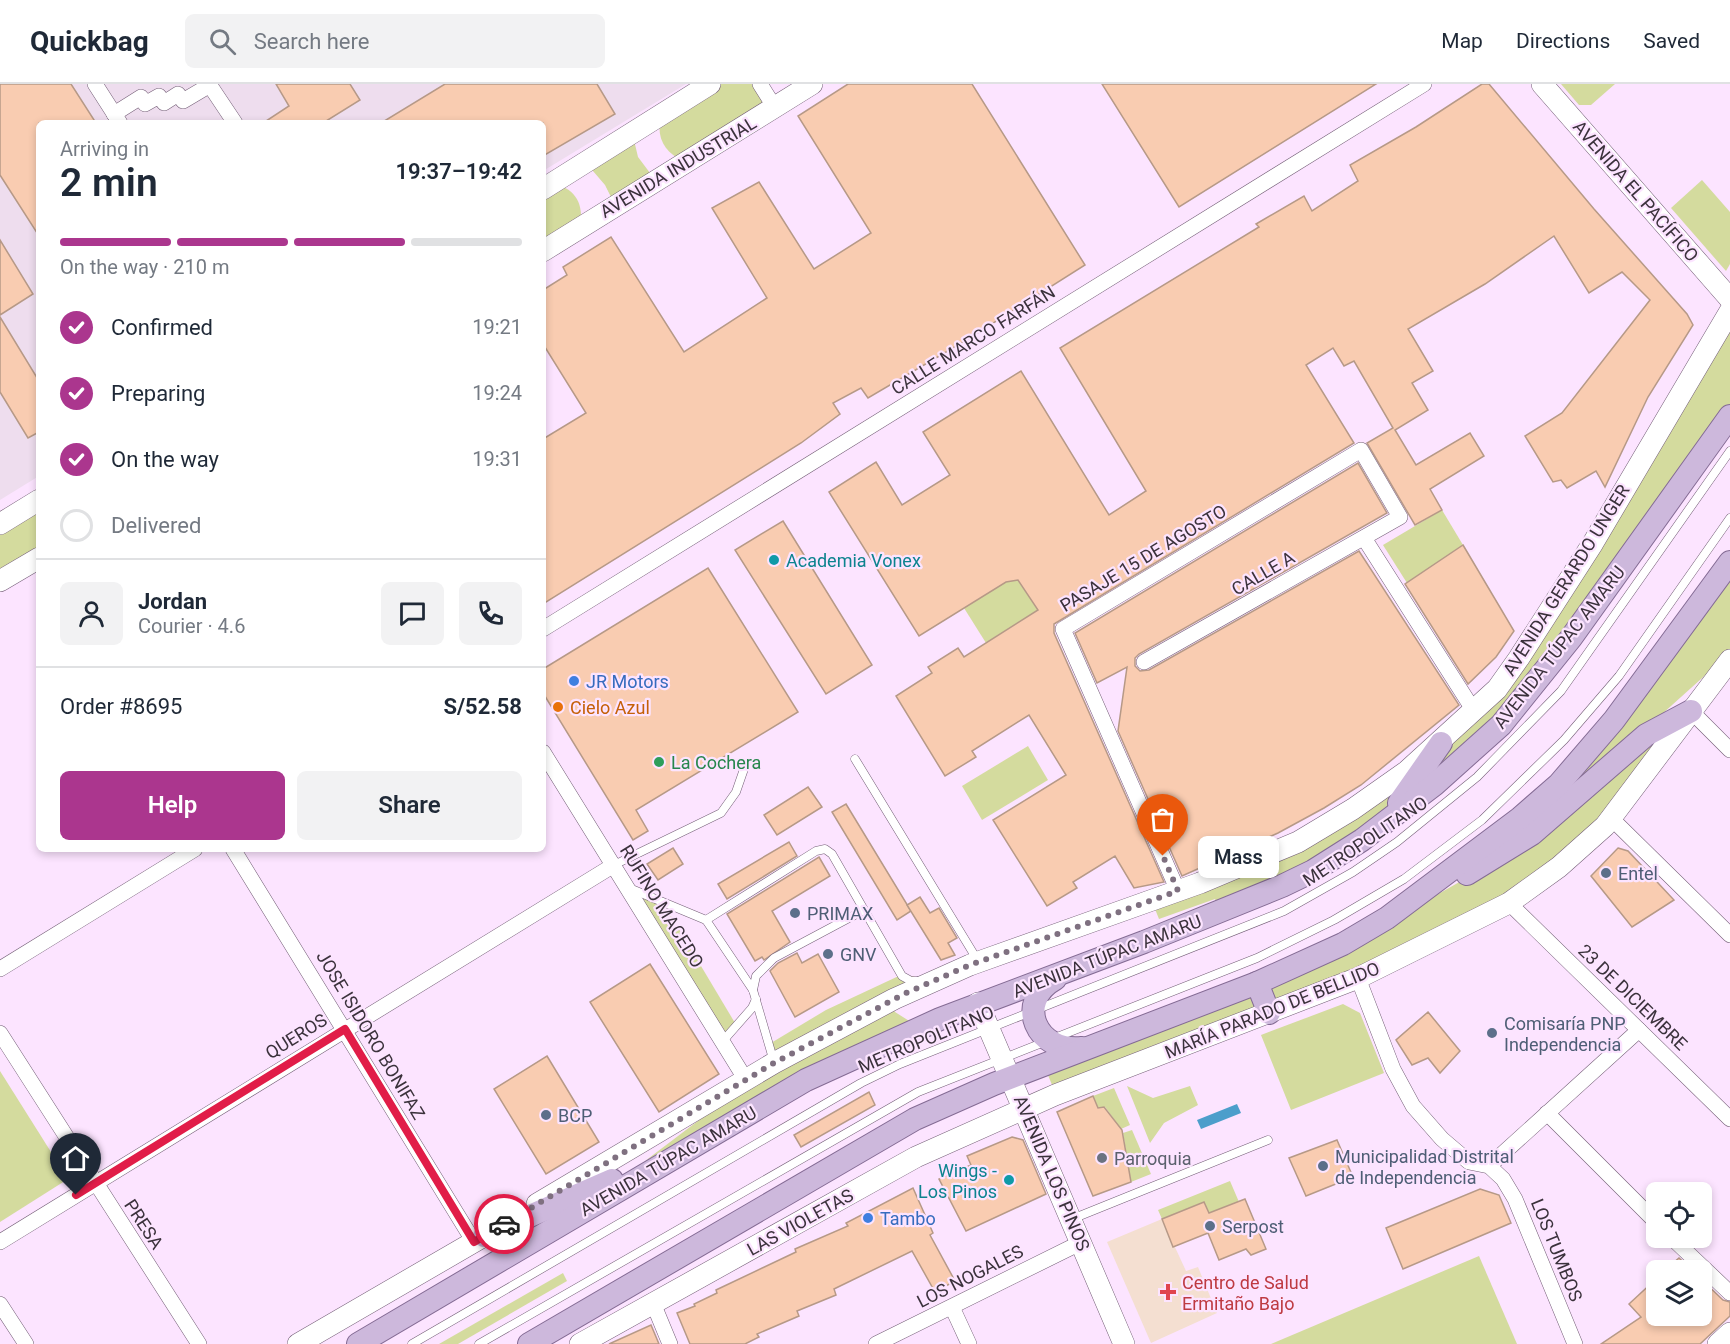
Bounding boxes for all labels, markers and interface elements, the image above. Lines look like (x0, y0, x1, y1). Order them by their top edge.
search box (185, 14, 605, 68)
text: Quickbag (30, 25, 149, 58)
icon: search (206, 25, 239, 58)
text: Search here (254, 29, 369, 54)
text: Map (1441, 29, 1483, 53)
text: Directions (1516, 29, 1610, 53)
text: Saved (1643, 29, 1700, 53)
street label: AVENIDA INDUSTRIAL (596, 112, 760, 222)
street label: AVENIDA EL PACÍFICO (1569, 116, 1703, 266)
text: Arriving in (60, 137, 149, 161)
text: 19:37–19:42 (395, 159, 522, 184)
text: 2 min (60, 160, 158, 206)
text: On the way · 210 m (60, 255, 229, 279)
street label: CALLE MARCO FARFÁN (887, 281, 1059, 399)
icon: check (60, 311, 93, 344)
text: Confirmed (111, 315, 213, 340)
text: 19:21 (472, 315, 522, 339)
icon: check (60, 377, 93, 410)
text: Preparing (111, 381, 205, 406)
text: 19:24 (472, 381, 522, 405)
icon: check (60, 443, 93, 476)
text: On the way (111, 447, 219, 472)
text: 19:31 (472, 447, 522, 471)
street label: AVENIDA GERARDO UNGER (1498, 481, 1634, 679)
street label: PASAJE 15 DE AGOSTO (1056, 500, 1230, 616)
text: Delivered (111, 513, 201, 538)
street label: CALLE A (1228, 546, 1298, 599)
place label: Academia Vonex (786, 550, 921, 571)
marker: Academia Vonex (767, 553, 781, 567)
street label: AVENIDA TÚPAC AMARU (1489, 562, 1629, 732)
button: person (60, 582, 123, 645)
button: chat (381, 582, 444, 645)
button: phone (459, 582, 522, 645)
text: Jordan (138, 589, 207, 614)
text: Courier · 4.6 (138, 614, 245, 638)
place label: JR Motors (586, 671, 669, 692)
marker: JR Motors (567, 674, 581, 688)
text: Order #8695 (60, 694, 182, 719)
text: S/52.58 (443, 694, 522, 719)
place label: Cielo Azul (570, 697, 650, 718)
marker: Cielo Azul (551, 700, 565, 714)
place label: La Cochera (671, 752, 761, 773)
marker: La Cochera (652, 755, 666, 769)
button: Help (60, 771, 285, 840)
button: Share (297, 771, 522, 840)
street label: METROPOLITANO (1299, 792, 1431, 890)
pin (1137, 794, 1188, 856)
icon: bag (1146, 803, 1179, 836)
callout: Mass (1199, 835, 1280, 877)
street label: RUFINO MACEDO (616, 841, 708, 971)
text: Mass (1214, 845, 1263, 869)
place label: Entel (1618, 863, 1658, 884)
marker: Entel (1599, 866, 1613, 880)
place label: PRIMAX (807, 903, 873, 924)
marker: PRIMAX (788, 906, 802, 920)
street label: AVENIDA TÚPAC AMARU (1010, 910, 1204, 1002)
street label: 23 DE DICIEMBRE (1574, 940, 1692, 1054)
place label: GNV (840, 944, 877, 965)
street label: JOSE ISIDORO BONIFAZ (312, 947, 430, 1123)
marker: GNV (821, 947, 835, 961)
street label: MARÍA PARADO DE BELLIDO (1162, 957, 1382, 1063)
street label: METROPOLITANO (855, 1001, 997, 1077)
street label: QUEROS (261, 1009, 331, 1063)
place label: Comisaría PNP Independencia (1504, 1013, 1626, 1055)
marker: Comisaría PNP Independencia (1485, 1026, 1499, 1040)
street label: AVENIDA LOS PINOS (1010, 1092, 1094, 1254)
street label: AVENIDA TÚPAC AMARU (576, 1102, 760, 1220)
place label: BCP (558, 1105, 592, 1126)
marker: BCP (539, 1108, 553, 1122)
pin (50, 1133, 101, 1195)
icon: home (59, 1142, 92, 1175)
place label: Municipalidad Distrital de Independencia (1335, 1146, 1514, 1188)
place label: Parroquia (1114, 1148, 1192, 1169)
marker: Parroquia (1095, 1151, 1109, 1165)
marker: Municipalidad Distrital de Independencia (1316, 1159, 1330, 1173)
place label: Wings - Los Pinos (918, 1160, 997, 1202)
marker: Wings - Los Pinos (1002, 1173, 1016, 1187)
map controls (1646, 1182, 1712, 1326)
button: locate (1646, 1182, 1712, 1248)
street label: LAS VIOLETAS (743, 1184, 857, 1260)
courier (474, 1194, 534, 1254)
street label: PRESA (120, 1195, 168, 1253)
street label: LOS TUMBOS (1527, 1196, 1587, 1305)
icon: car (488, 1208, 521, 1241)
place label: Tambo (880, 1208, 936, 1229)
marker: Tambo (861, 1211, 875, 1225)
place label: Serpost (1222, 1216, 1284, 1237)
marker: Serpost (1203, 1219, 1217, 1233)
street label: LOS NOGALES (913, 1240, 1027, 1312)
button: layers (1646, 1260, 1712, 1326)
place label: Centro de Salud Ermitaño Bajo (1182, 1272, 1309, 1314)
marker: Centro de Salud Ermitaño Bajo (1159, 1283, 1177, 1301)

